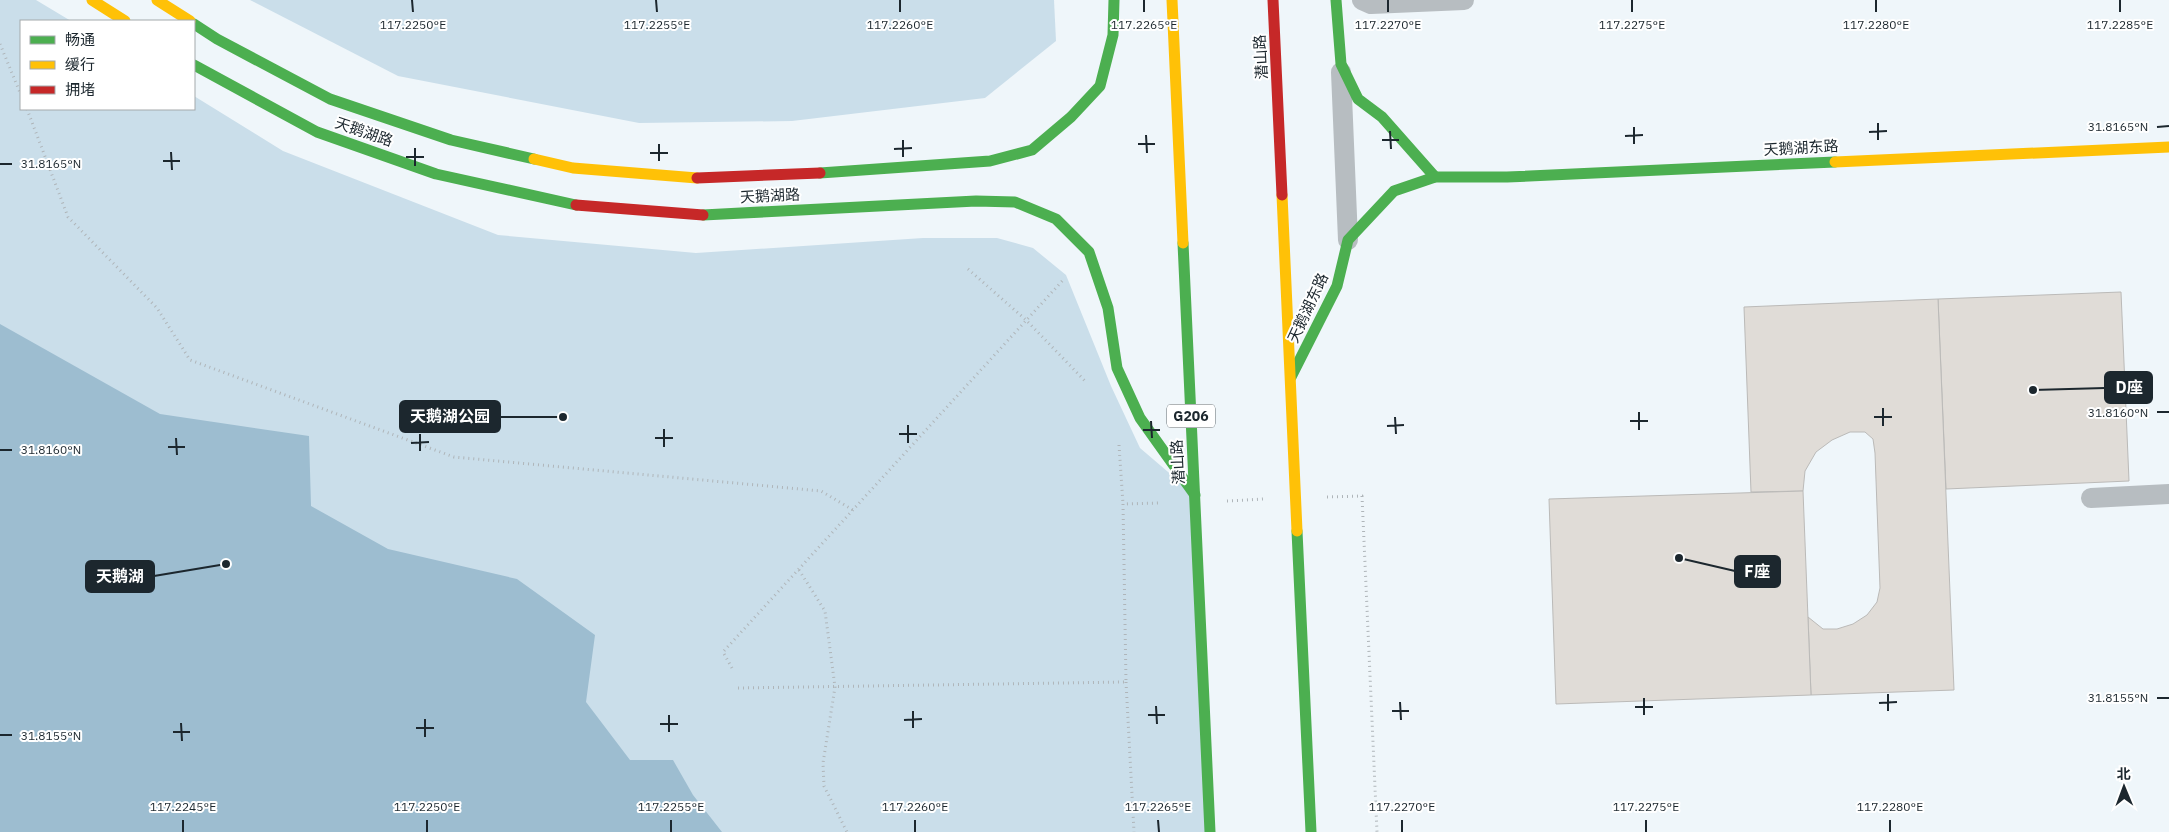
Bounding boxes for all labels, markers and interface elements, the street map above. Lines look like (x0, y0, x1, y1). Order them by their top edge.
text: 117.2250°E (380, 17, 446, 32)
text: 117.2255°E (624, 17, 690, 32)
text: 117.2260°E (867, 17, 933, 32)
text: 117.2265°E (1111, 17, 1177, 32)
text: 117.2270°E (1355, 17, 1421, 32)
text: 117.2275°E (1599, 17, 1665, 32)
text: 117.2280°E (1843, 17, 1909, 32)
text: 117.2285°E (2087, 17, 2153, 32)
legend (20, 20, 195, 110)
text: 畅通 (65, 30, 95, 49)
street label: 潜山路 (1250, 34, 1271, 80)
text: 缓行 (65, 55, 95, 74)
text: 拥堵 (65, 80, 95, 99)
street label: 天鹅湖路 (333, 113, 396, 150)
text: 31.8165°N (2088, 119, 2148, 134)
street label: 天鹅湖东路 (1763, 136, 1839, 159)
text: 31.8165°N (21, 156, 81, 171)
street label: 天鹅湖路 (740, 184, 800, 207)
street label: 天鹅湖东路 (1283, 270, 1332, 346)
callout: D座 (2105, 372, 2152, 403)
text: D座 (2115, 377, 2143, 397)
callout: 天鹅湖公园 (400, 401, 500, 432)
road number: G206 (1167, 404, 1215, 428)
text: 31.8160°N (2088, 405, 2148, 420)
text: 天鹅湖公园 (410, 406, 490, 426)
street label: 潜山路 (1167, 439, 1188, 485)
text: 31.8160°N (21, 442, 81, 457)
callout: F座 (1735, 556, 1780, 587)
callout: 天鹅湖 (86, 561, 154, 592)
text: F座 (1744, 561, 1770, 581)
text: 天鹅湖 (96, 566, 144, 586)
text: 31.8155°N (2088, 690, 2148, 705)
text: 31.8155°N (21, 728, 81, 743)
north arrow (2099, 762, 2149, 812)
text: 北 (2117, 765, 2131, 783)
text: 117.2245°E (150, 799, 216, 814)
text: 117.2250°E (394, 799, 460, 814)
text: 117.2255°E (638, 799, 704, 814)
text: 117.2260°E (882, 799, 948, 814)
text: 117.2265°E (1125, 799, 1191, 814)
text: 117.2270°E (1369, 799, 1435, 814)
text: 117.2275°E (1613, 799, 1679, 814)
text: 117.2280°E (1857, 799, 1923, 814)

